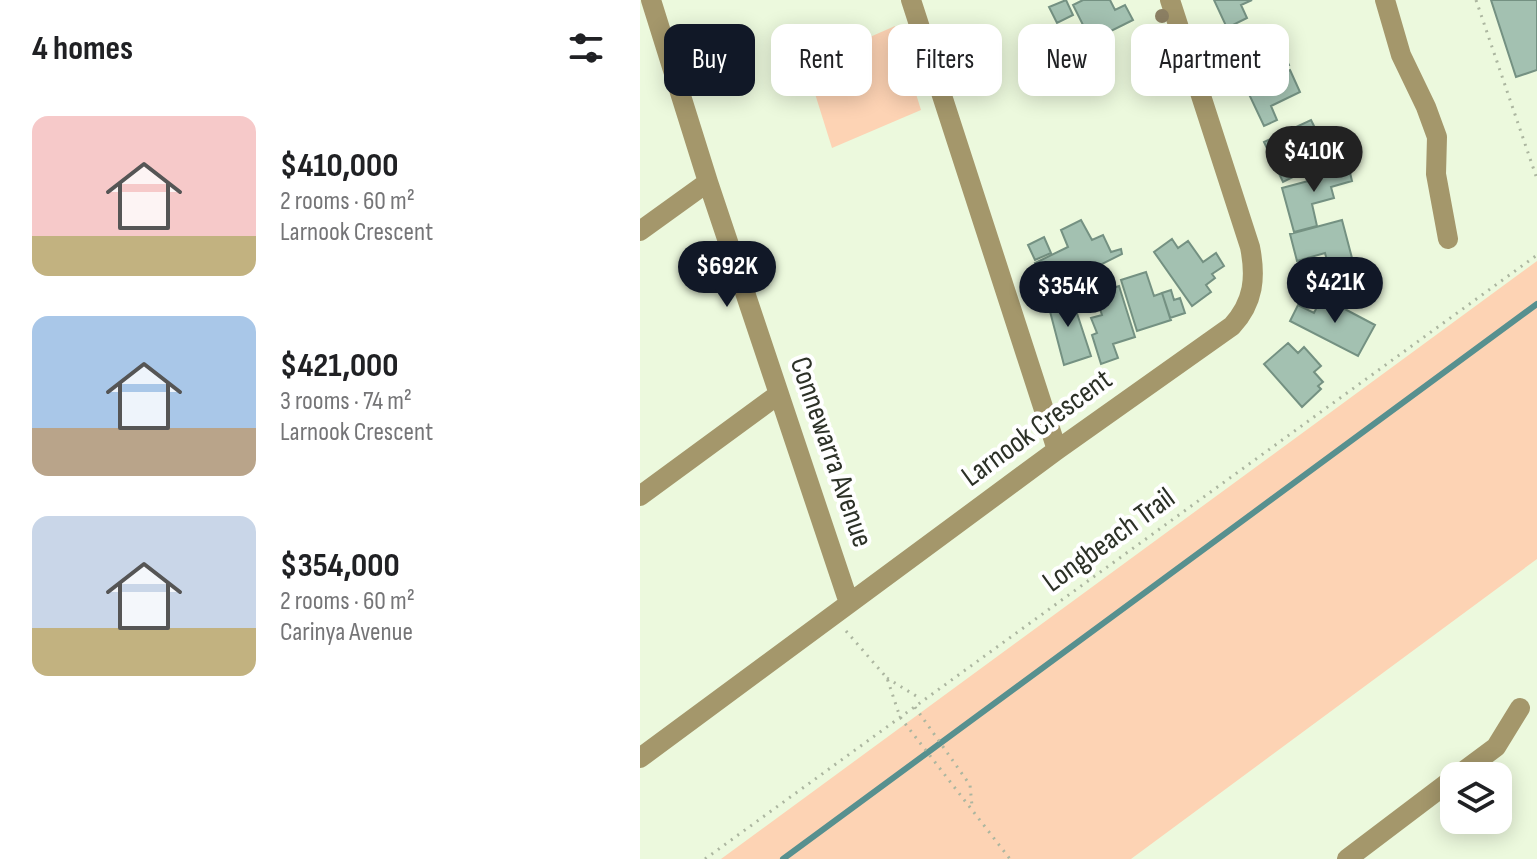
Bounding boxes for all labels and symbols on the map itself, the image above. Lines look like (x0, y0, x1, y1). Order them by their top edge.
pin: $410K (1258, 126, 1370, 194)
pin: $692K (671, 241, 783, 309)
pin: $421K (1279, 257, 1391, 325)
pin: $354K (1012, 261, 1124, 329)
street label: Connewarra Avenue (782, 352, 880, 552)
street label: Larnook Crescent (955, 361, 1119, 495)
street label: Longbeach Trail (1036, 480, 1182, 600)

